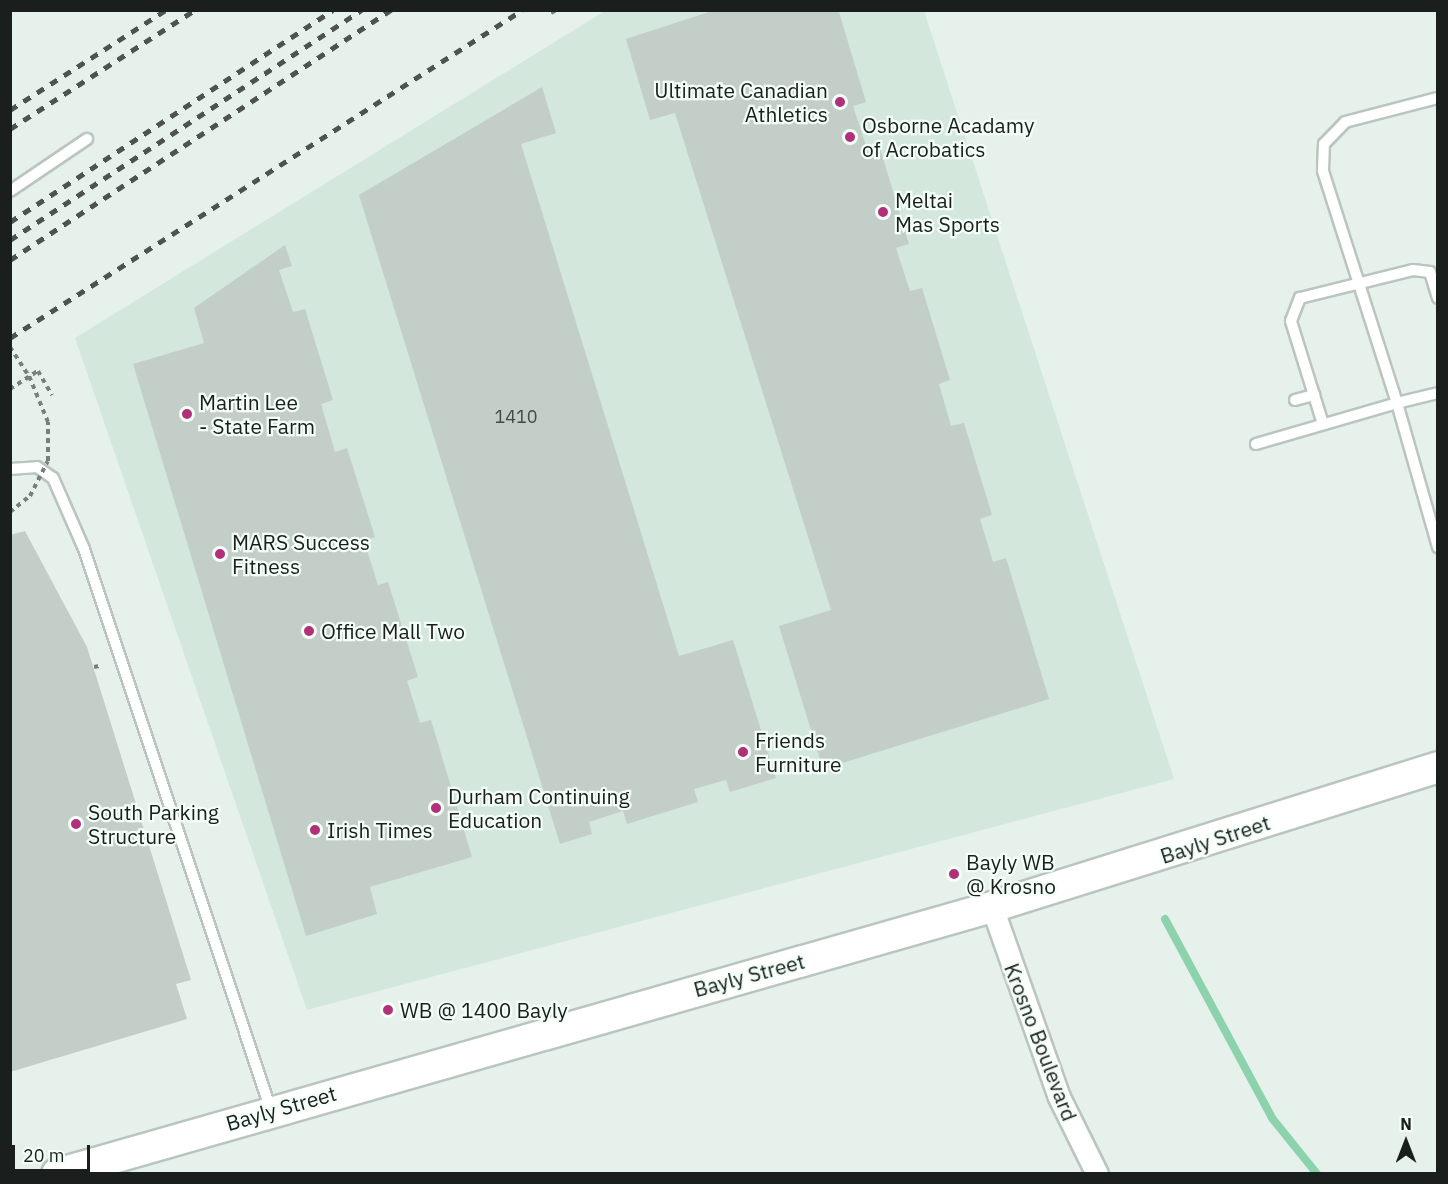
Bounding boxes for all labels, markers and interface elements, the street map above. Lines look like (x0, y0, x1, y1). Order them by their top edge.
place label: Ultimate Canadian Athletics (654, 77, 828, 127)
marker: Ultimate Canadian Athletics (833, 95, 847, 109)
place label: Osborne Acadamy of Acrobatics (862, 112, 1034, 162)
marker: Osborne Acadamy of Acrobatics (843, 130, 857, 144)
place label: Meltai Mas Sports (895, 187, 1000, 237)
marker: Meltai Mas Sports (876, 205, 890, 219)
place label: Martin Lee - State Farm (199, 389, 315, 439)
house number: 1410 (494, 406, 538, 428)
marker: Martin Lee - State Farm (180, 407, 194, 421)
place label: MARS Success Fitness (232, 529, 370, 579)
marker: MARS Success Fitness (213, 547, 227, 561)
place label: Office Mall Two (321, 618, 465, 644)
marker: Office Mall Two (302, 624, 316, 638)
place label: Friends Furniture (755, 727, 841, 777)
marker: Friends Furniture (736, 745, 750, 759)
place label: Durham Continuing Education (448, 783, 630, 833)
place label: South Parking Structure (88, 799, 219, 849)
marker: Durham Continuing Education (429, 801, 443, 815)
street label: Bayly Street (1157, 809, 1273, 869)
marker: South Parking Structure (69, 817, 83, 831)
place label: Irish Times (327, 817, 433, 843)
marker: Irish Times (308, 823, 322, 837)
place label: Bayly WB @ Krosno (966, 849, 1056, 899)
marker: Bayly WB @ Krosno (947, 867, 961, 881)
street label: Bayly Street (691, 948, 807, 1002)
street label: Krosno Boulevard (999, 960, 1083, 1124)
place label: WB @ 1400 Bayly (400, 997, 568, 1023)
marker: WB @ 1400 Bayly (381, 1003, 395, 1017)
street label: Bayly Street (223, 1080, 339, 1136)
north arrow (1376, 1112, 1436, 1172)
text: N (1400, 1114, 1412, 1134)
scale bar (15, 1133, 93, 1171)
text: 20 m (23, 1144, 65, 1167)

